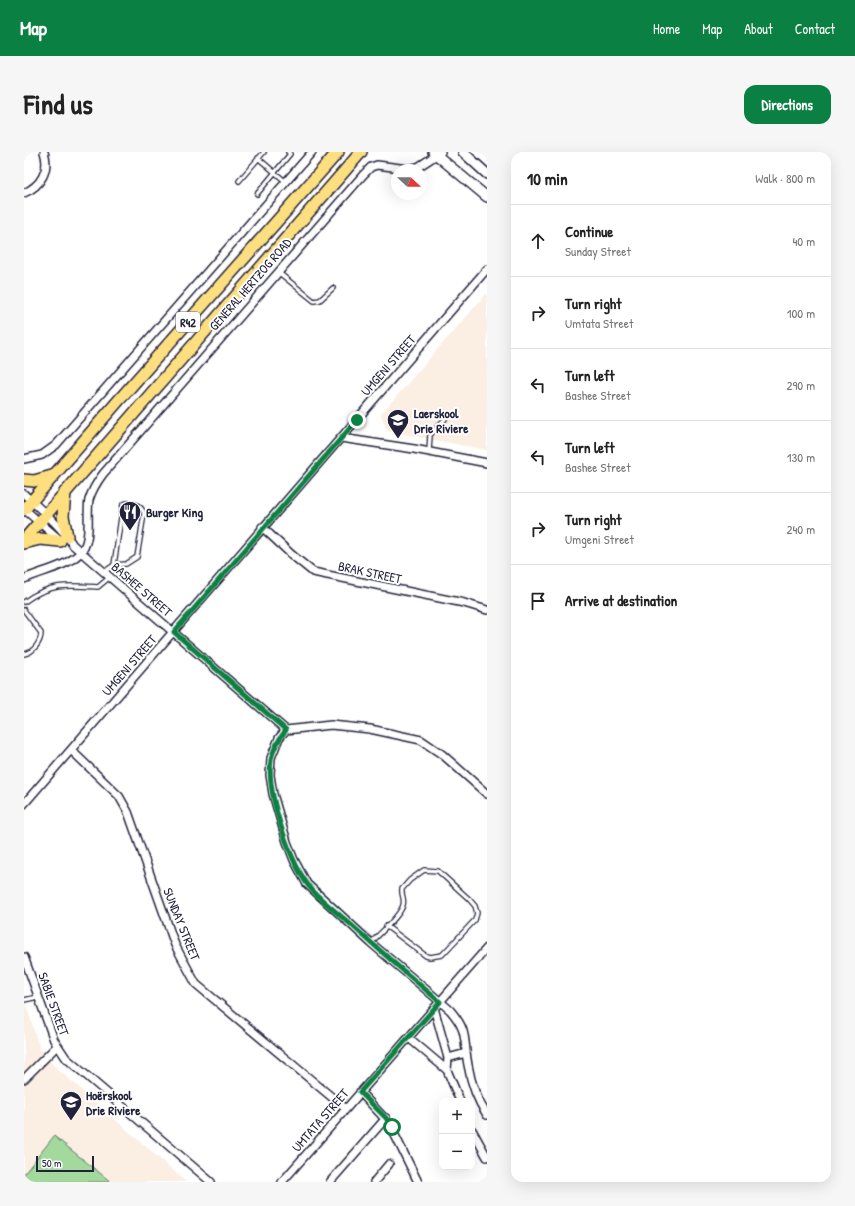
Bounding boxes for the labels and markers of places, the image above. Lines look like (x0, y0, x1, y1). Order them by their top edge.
place label: Laerskool Drie Riviere (414, 404, 469, 437)
school or university icon: Laerskool Drie Riviere (385, 407, 411, 440)
restaurant icon: Burger King (117, 499, 143, 532)
place label: Burger King (146, 503, 203, 522)
place label: Hoërskool Drie Riviere (86, 1086, 141, 1119)
school or university icon: Hoërskool Drie Riviere (58, 1089, 84, 1122)

